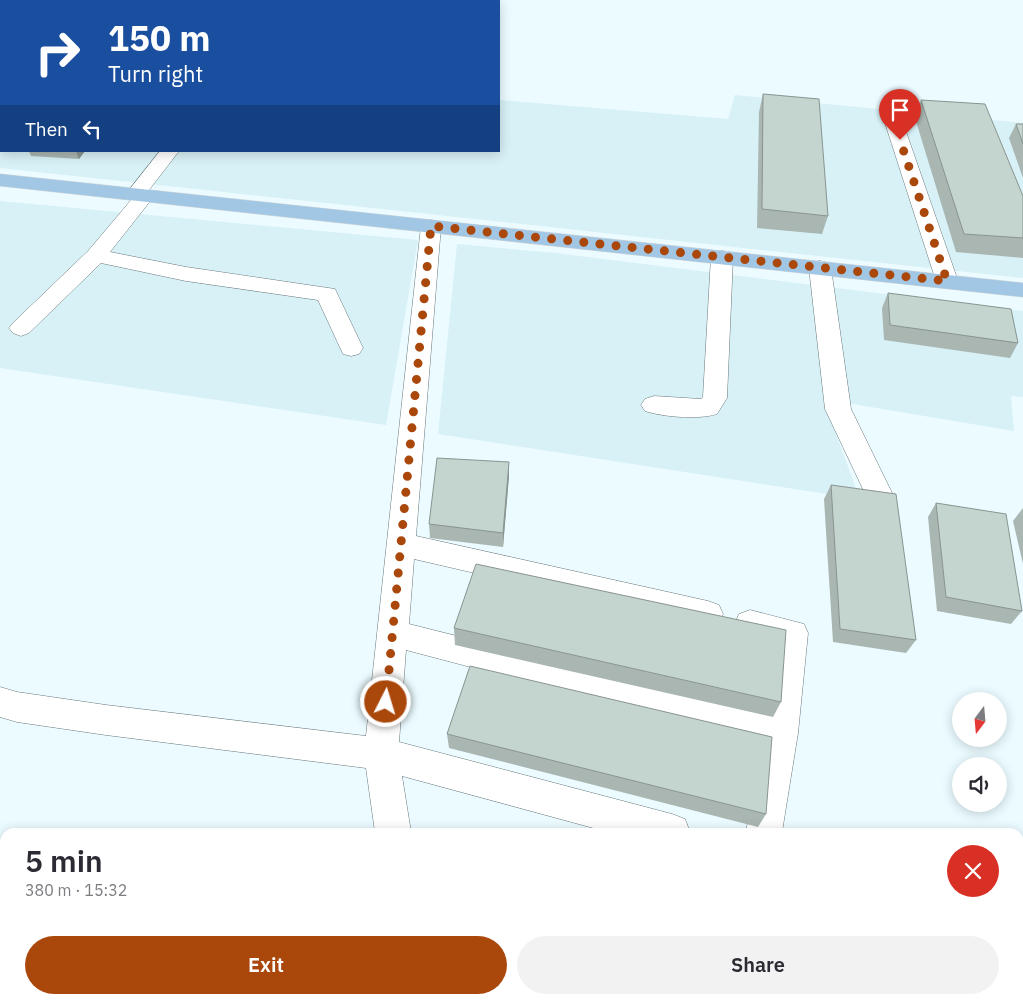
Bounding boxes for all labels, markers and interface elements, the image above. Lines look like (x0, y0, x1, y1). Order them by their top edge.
text: 150 m (108, 15, 211, 61)
icon: right (25, 20, 90, 85)
text: Turn right (108, 59, 203, 88)
pin (879, 89, 921, 140)
icon: arrive (886, 96, 914, 124)
icon: left (78, 115, 106, 143)
text: Then (25, 117, 68, 141)
position arrow (359, 675, 411, 727)
north arrow (952, 692, 1008, 748)
map controls (952, 692, 1007, 812)
button: sound (952, 757, 1007, 812)
text: 5 min (25, 841, 103, 880)
button: close (947, 845, 999, 897)
text: 380 m · 15:32 (25, 880, 127, 900)
button: Exit (25, 936, 507, 994)
button: Share (517, 936, 999, 994)

